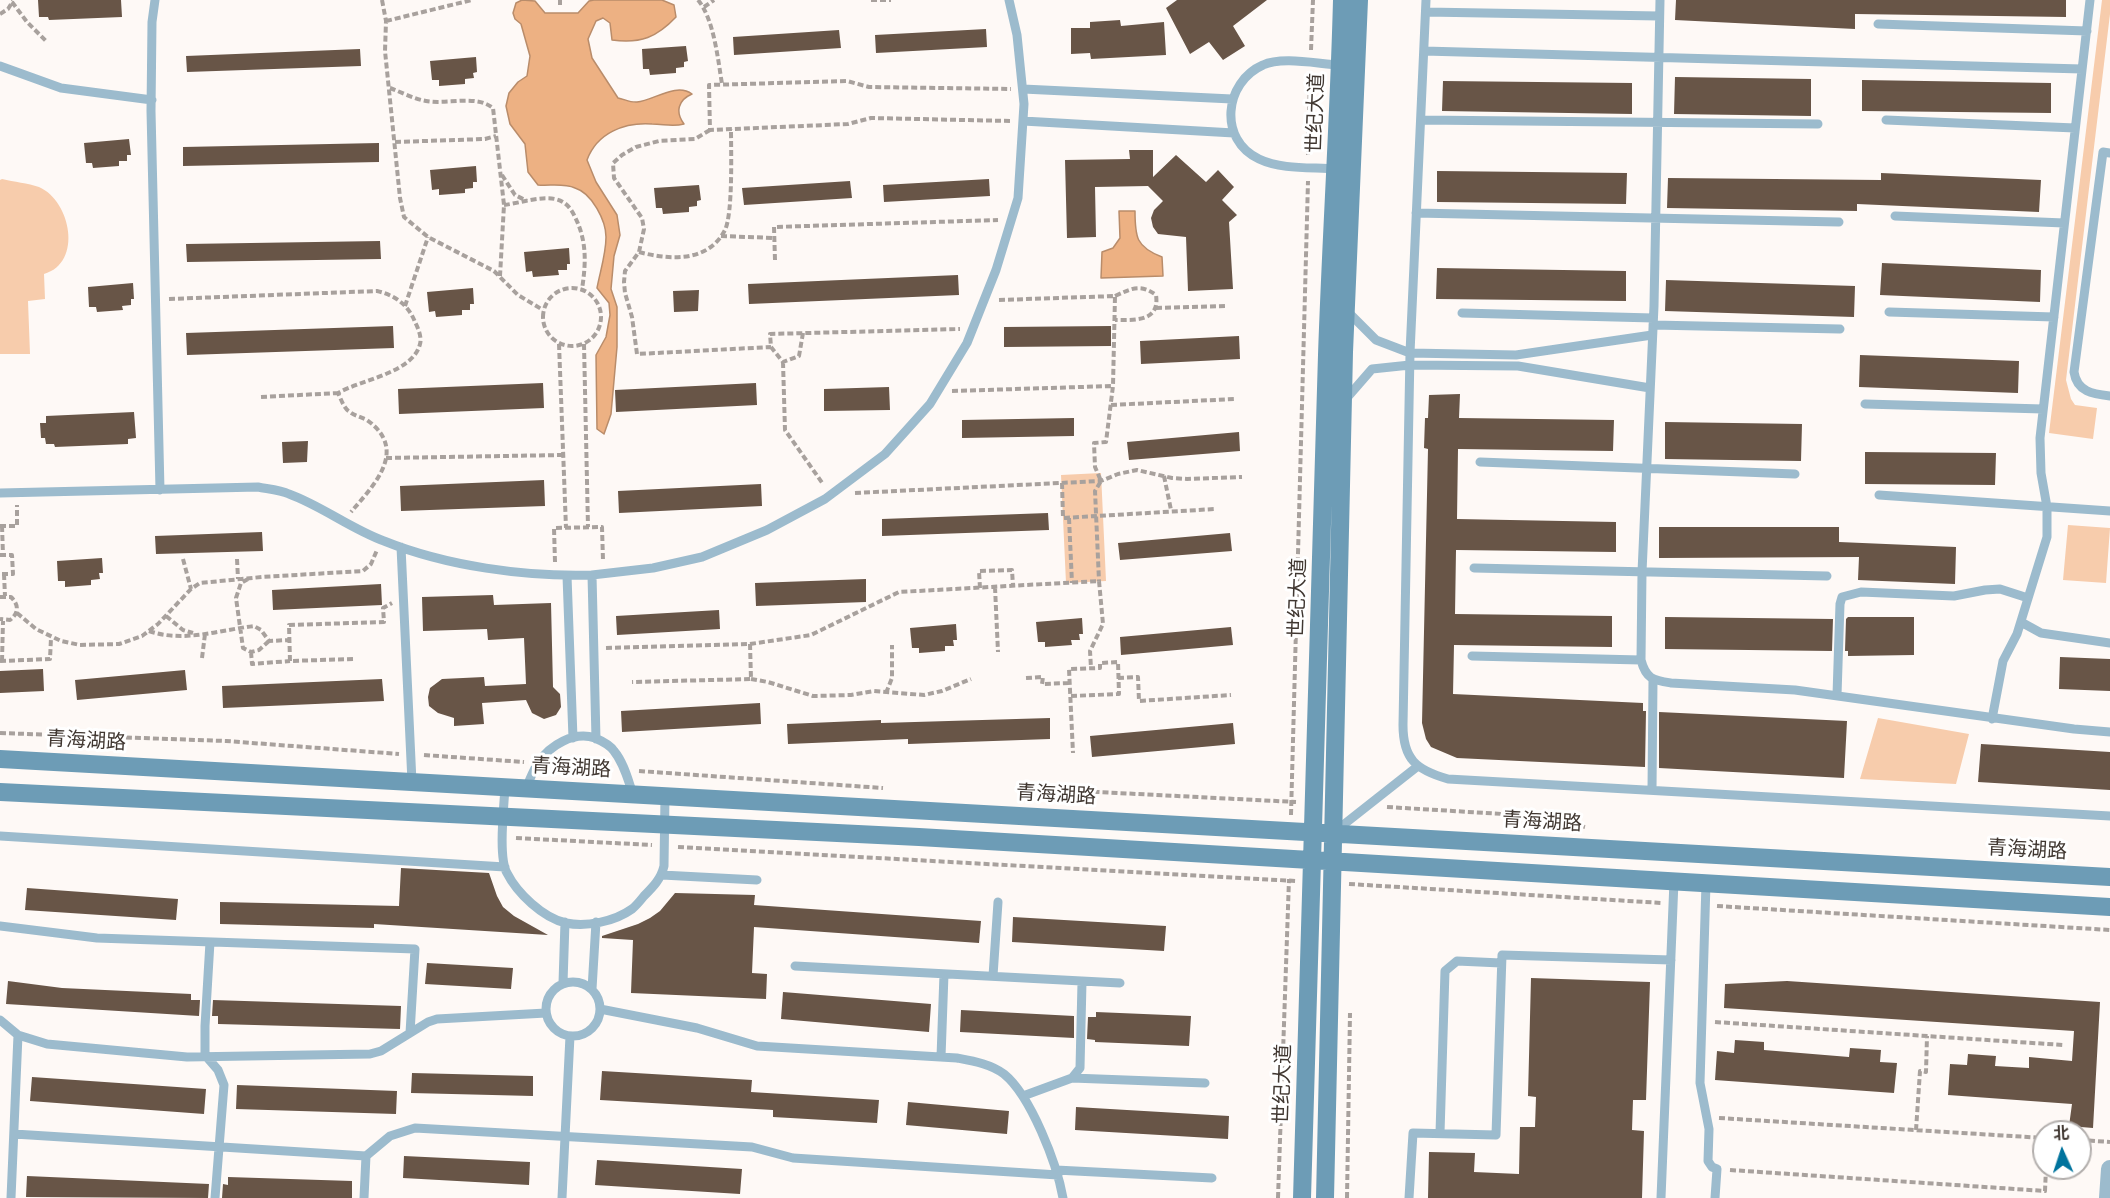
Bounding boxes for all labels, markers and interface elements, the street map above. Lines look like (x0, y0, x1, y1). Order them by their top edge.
street label: 世纪大道 (1303, 73, 1329, 153)
street label: 世纪大道 (1285, 558, 1311, 638)
street label: 青海湖路 (45, 727, 127, 755)
street label: 青海湖路 (530, 754, 612, 782)
street label: 青海湖路 (1015, 781, 1097, 809)
street label: 青海湖路 (1501, 808, 1583, 836)
street label: 青海湖路 (1986, 836, 2068, 864)
street label: 世纪大道 (1270, 1044, 1296, 1124)
north arrow (2032, 1120, 2092, 1180)
text: 北 (2053, 1124, 2070, 1143)

